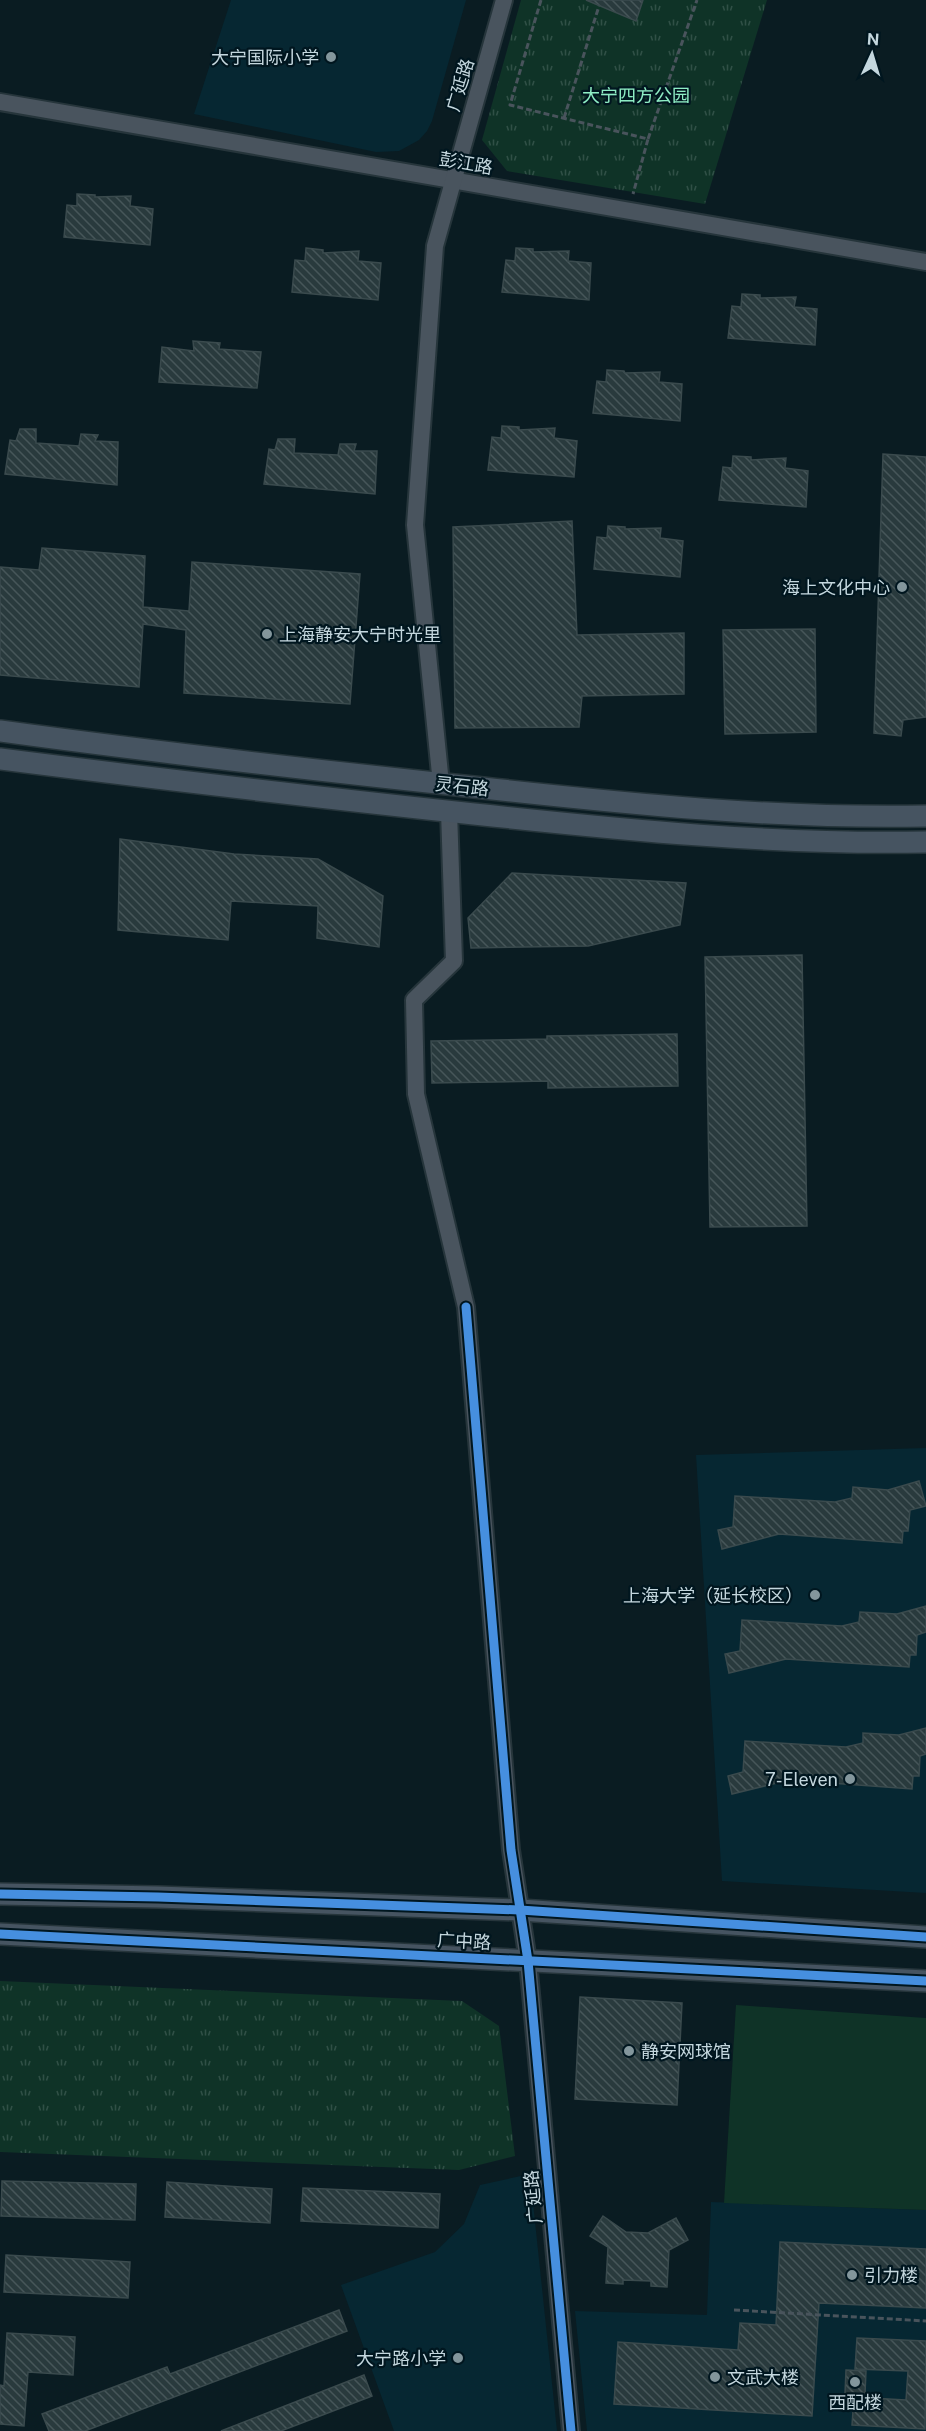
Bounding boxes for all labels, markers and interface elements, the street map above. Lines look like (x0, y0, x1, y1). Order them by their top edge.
north arrow (842, 24, 902, 84)
text: N (866, 30, 880, 49)
place label: 大宁国际小学 (211, 47, 319, 68)
marker: 大宁国际小学 (324, 50, 338, 64)
street label: 广延路 (442, 56, 478, 114)
park label: 大宁四方公园 (582, 85, 690, 106)
street label: 彭江路 (438, 148, 494, 178)
place label: 海上文化中心 (782, 577, 890, 598)
marker: 海上文化中心 (895, 580, 909, 594)
place label: 上海静安大宁时光里 (279, 624, 441, 645)
marker: 上海静安大宁时光里 (260, 627, 274, 641)
street label: 灵石路 (434, 773, 490, 799)
place label: 上海大学（延长校区） (623, 1585, 803, 1606)
marker: 上海大学（延长校区） (808, 1588, 822, 1602)
place label: 7-Eleven (765, 1769, 838, 1790)
marker: 7-Eleven (843, 1772, 857, 1786)
street label: 广中路 (436, 1929, 492, 1953)
place label: 静安网球馆 (641, 2041, 731, 2062)
marker: 静安网球馆 (622, 2044, 636, 2058)
street label: 广延路 (520, 2169, 546, 2225)
place label: 引力楼 (864, 2265, 918, 2286)
marker: 引力楼 (845, 2268, 859, 2282)
place label: 大宁路小学 (356, 2348, 446, 2369)
marker: 大宁路小学 (451, 2351, 465, 2365)
place label: 文武大楼 (727, 2367, 799, 2388)
marker: 文武大楼 (708, 2370, 722, 2384)
marker: 西配楼 (848, 2375, 862, 2389)
place label: 西配楼 (828, 2392, 882, 2413)

